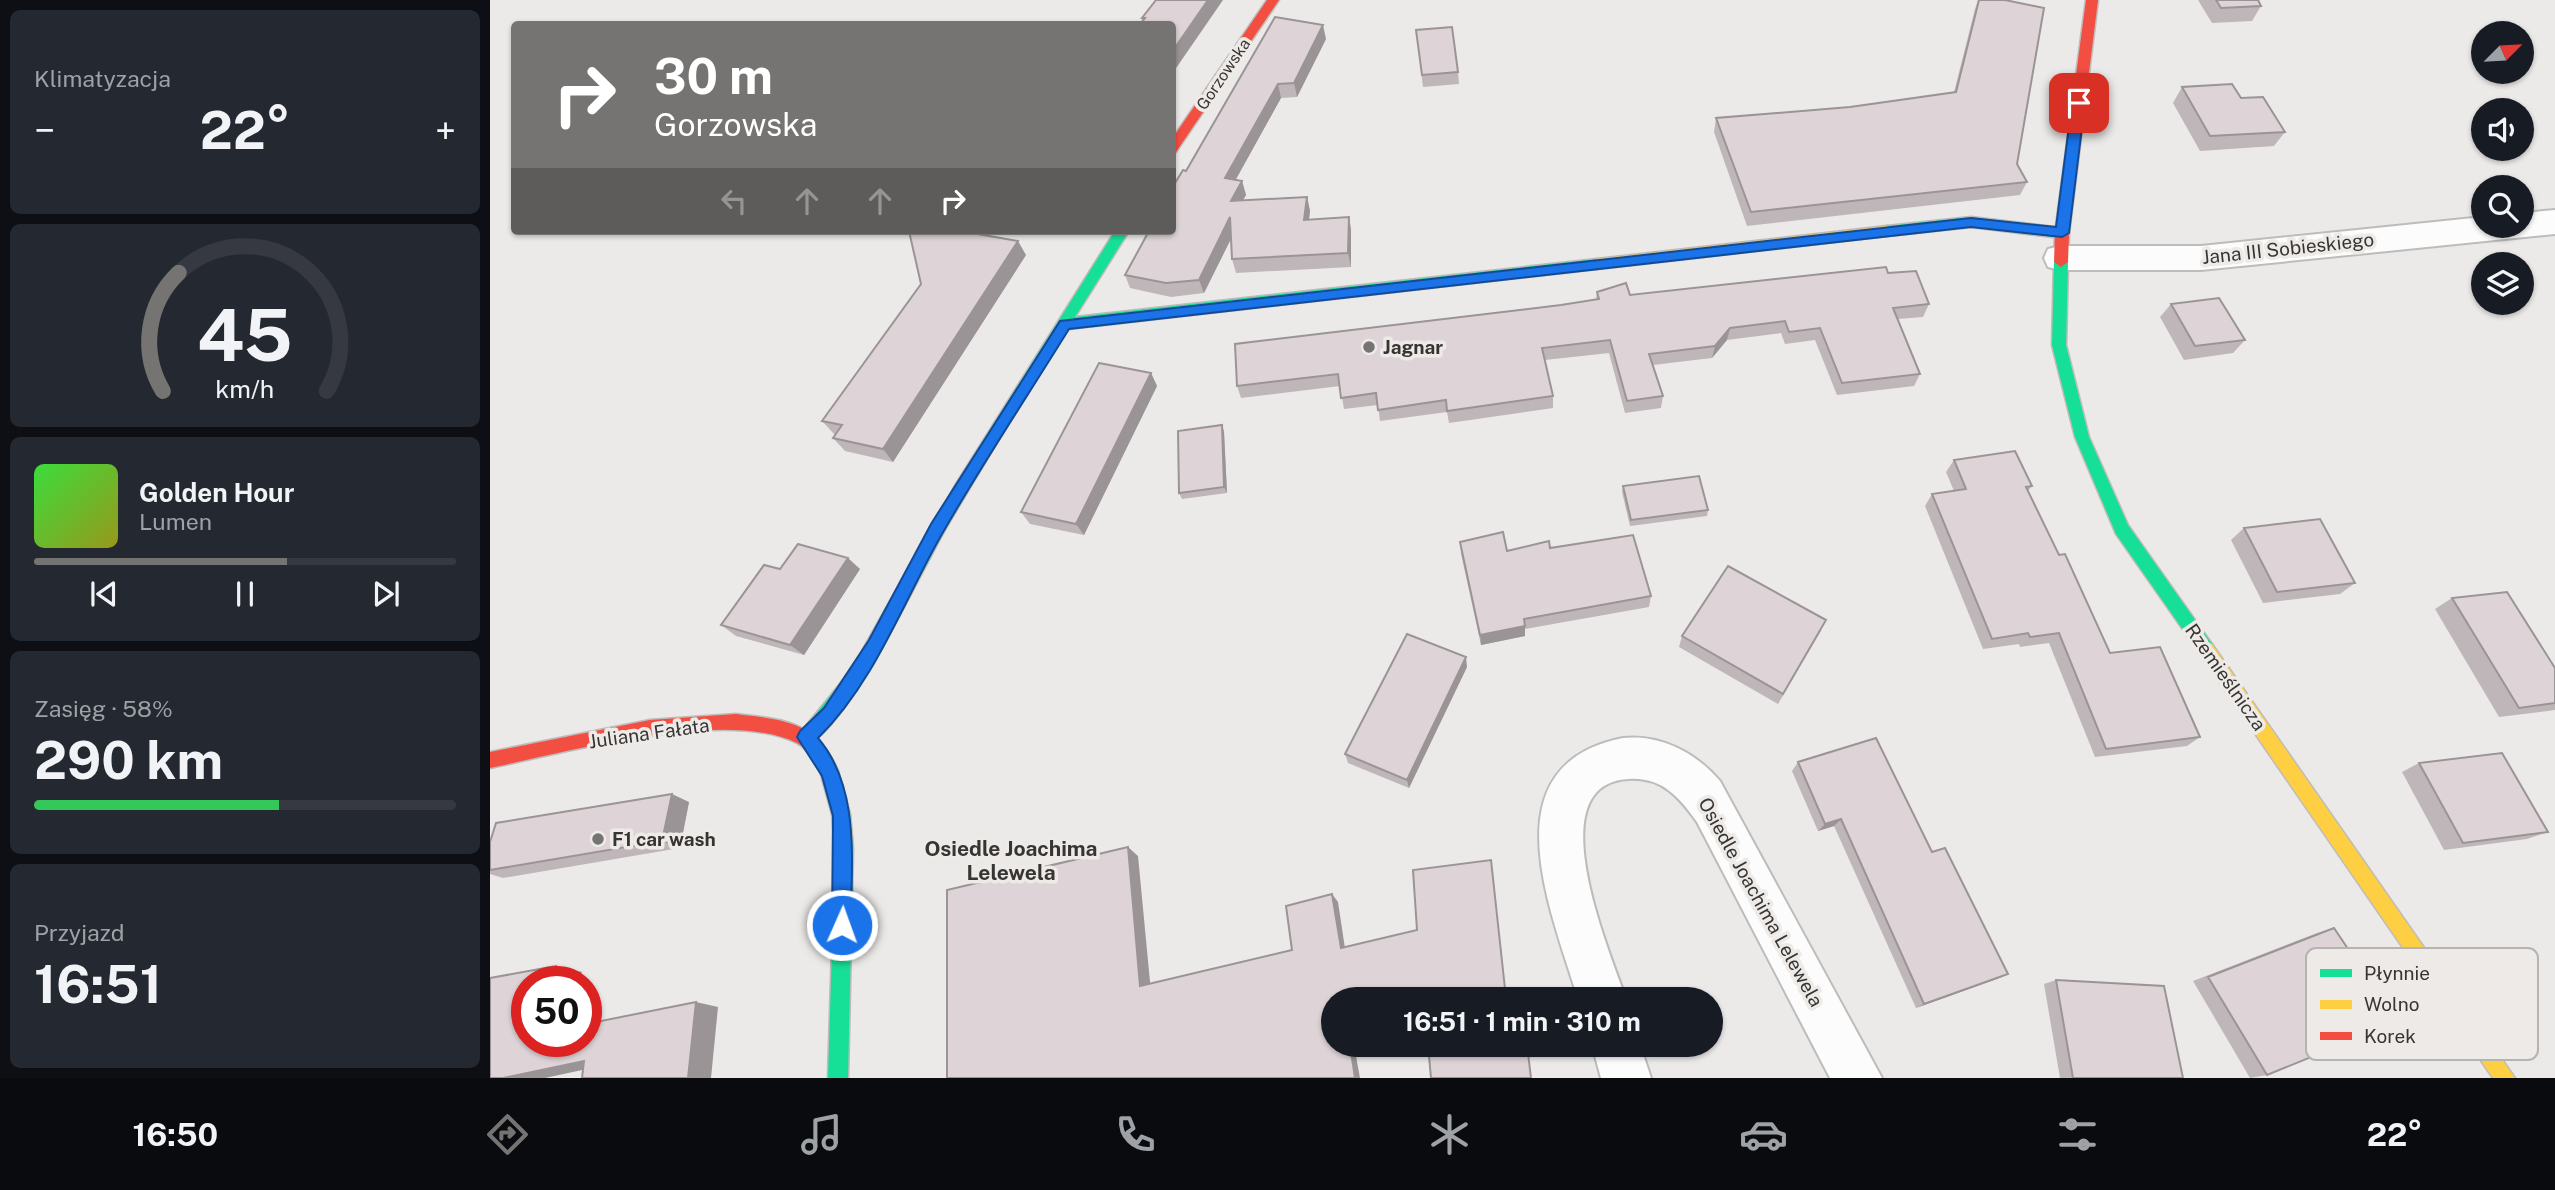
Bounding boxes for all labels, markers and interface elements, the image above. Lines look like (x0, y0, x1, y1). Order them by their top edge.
north arrow (2471, 21, 2534, 84)
map controls (2471, 21, 2534, 315)
street label: Gorzowska (1193, 35, 1254, 113)
text: 30 m (654, 47, 773, 105)
icon: right (539, 49, 630, 140)
text: Klimatyzacja (34, 65, 171, 92)
pin (2049, 73, 2109, 133)
icon: arrive (2060, 84, 2098, 122)
button: sound (2471, 98, 2534, 161)
text: 22° (200, 100, 290, 161)
text: Gorzowska (654, 106, 817, 143)
text: − (34, 108, 55, 153)
text: + (435, 108, 456, 153)
button: search (2471, 175, 2534, 238)
icon: left (715, 182, 753, 220)
icon: ahead (788, 182, 826, 220)
icon: ahead (861, 182, 899, 220)
icon: right (934, 182, 972, 220)
street label: Jana III Sobieskiego (2201, 228, 2375, 268)
button: layers (2471, 252, 2534, 315)
text: 45 (197, 293, 293, 378)
place label: Jagnar (1383, 336, 1443, 358)
marker: Jagnar (1361, 339, 1377, 355)
text: km/h (216, 374, 274, 404)
text: Golden Hour (139, 477, 294, 508)
text: Lumen (139, 508, 212, 535)
icon: previous (85, 575, 123, 613)
icon: pause (226, 575, 264, 613)
icon: next (367, 575, 405, 613)
street label: Rzemieślnicza (2181, 619, 2271, 735)
text: Zasięg · 58% (34, 695, 173, 722)
street label: Juliana Fałata (587, 714, 711, 752)
text: 290 km (34, 730, 223, 791)
street label: Osiedle Joachima Lelewela (1694, 794, 1828, 1010)
place label: F1 car wash (612, 828, 716, 850)
marker: F1 car wash (590, 831, 606, 847)
district label: Osiedle Joachima Lelewela (925, 836, 1097, 885)
position arrow (805, 888, 879, 962)
text: Przyjazd (34, 919, 124, 946)
legend (2306, 948, 2538, 1060)
text: 16:51 (34, 954, 162, 1015)
text: Płynnie (2364, 962, 2430, 984)
speed limit sign: 50 (511, 966, 602, 1057)
text: Wolno (2364, 993, 2419, 1015)
text: 16:51 · 1 min · 310 m (1403, 1006, 1641, 1037)
text: Korek (2364, 1025, 2416, 1047)
icon: directions (483, 1110, 532, 1159)
icon: music (797, 1110, 846, 1159)
icon: phone (1111, 1110, 1160, 1159)
icon: climate (1425, 1110, 1474, 1159)
icon: car (1739, 1110, 1788, 1159)
icon: filters (2053, 1110, 2102, 1159)
text: 16:50 (132, 1116, 218, 1153)
text: 22° (2367, 1116, 2423, 1153)

